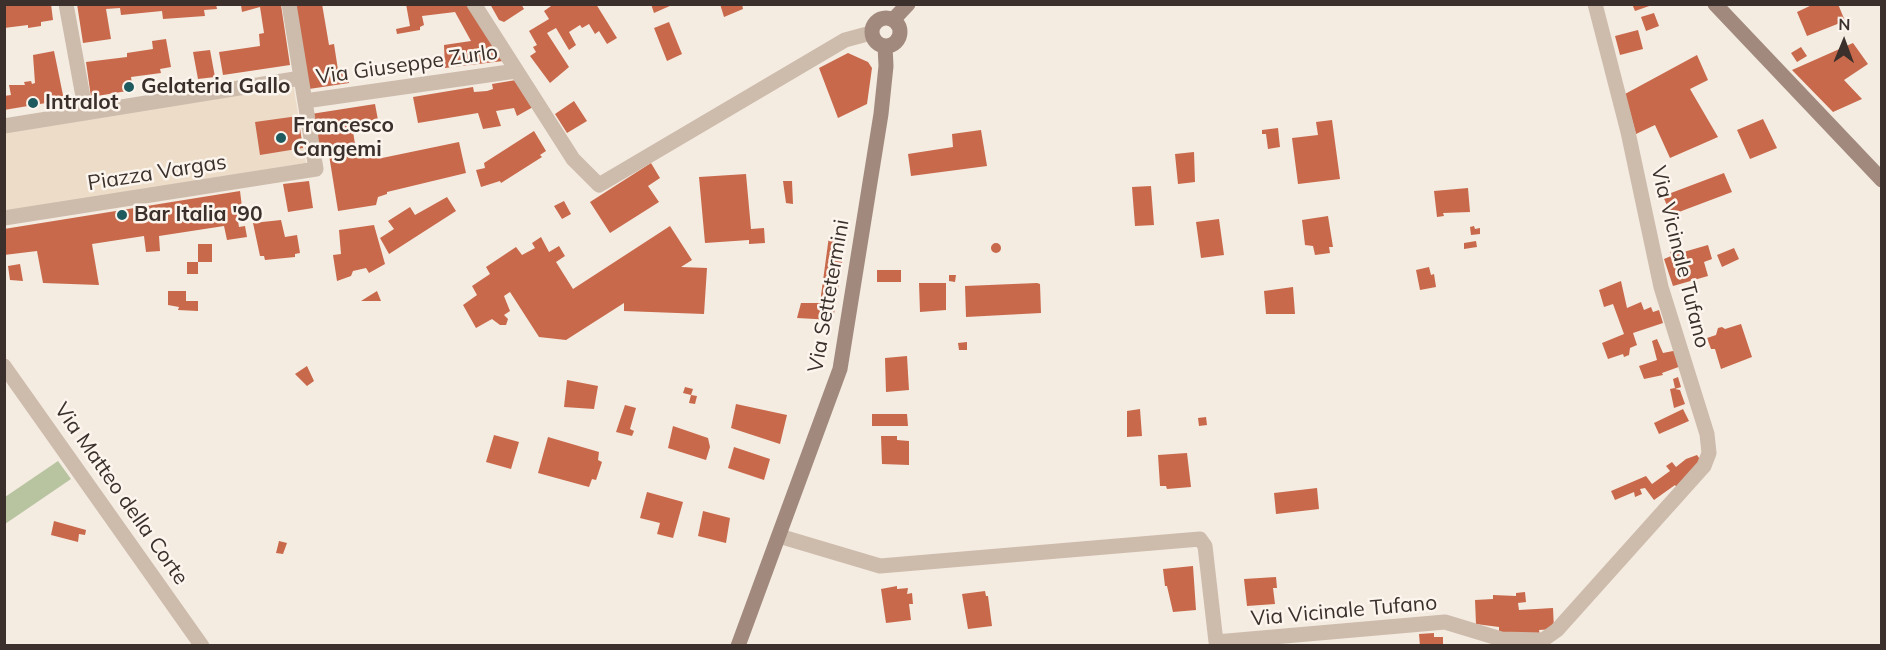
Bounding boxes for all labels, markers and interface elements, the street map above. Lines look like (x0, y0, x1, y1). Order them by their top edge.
north arrow (1814, 12, 1874, 72)
text: N (1838, 14, 1851, 34)
street label: Via Giuseppe Zurlo (315, 40, 499, 90)
place label: Gelateria Gallo (141, 74, 290, 100)
marker: Gelateria Gallo (122, 80, 136, 94)
place label: Intralot (45, 90, 119, 116)
marker: Intralot (26, 96, 40, 110)
place label: Francesco Cangemi (293, 113, 394, 163)
marker: Francesco Cangemi (274, 131, 288, 145)
street label: Piazza Vargas (86, 150, 228, 196)
street label: Via Vicinale Tufano (1645, 163, 1715, 351)
place label: Bar Italia '90 (134, 202, 262, 228)
marker: Bar Italia '90 (115, 208, 129, 222)
street label: Via Settetermini (803, 217, 855, 375)
street label: Via Matteo della Corte (49, 398, 193, 590)
street label: Via Vicinale Tufano (1250, 590, 1438, 632)

